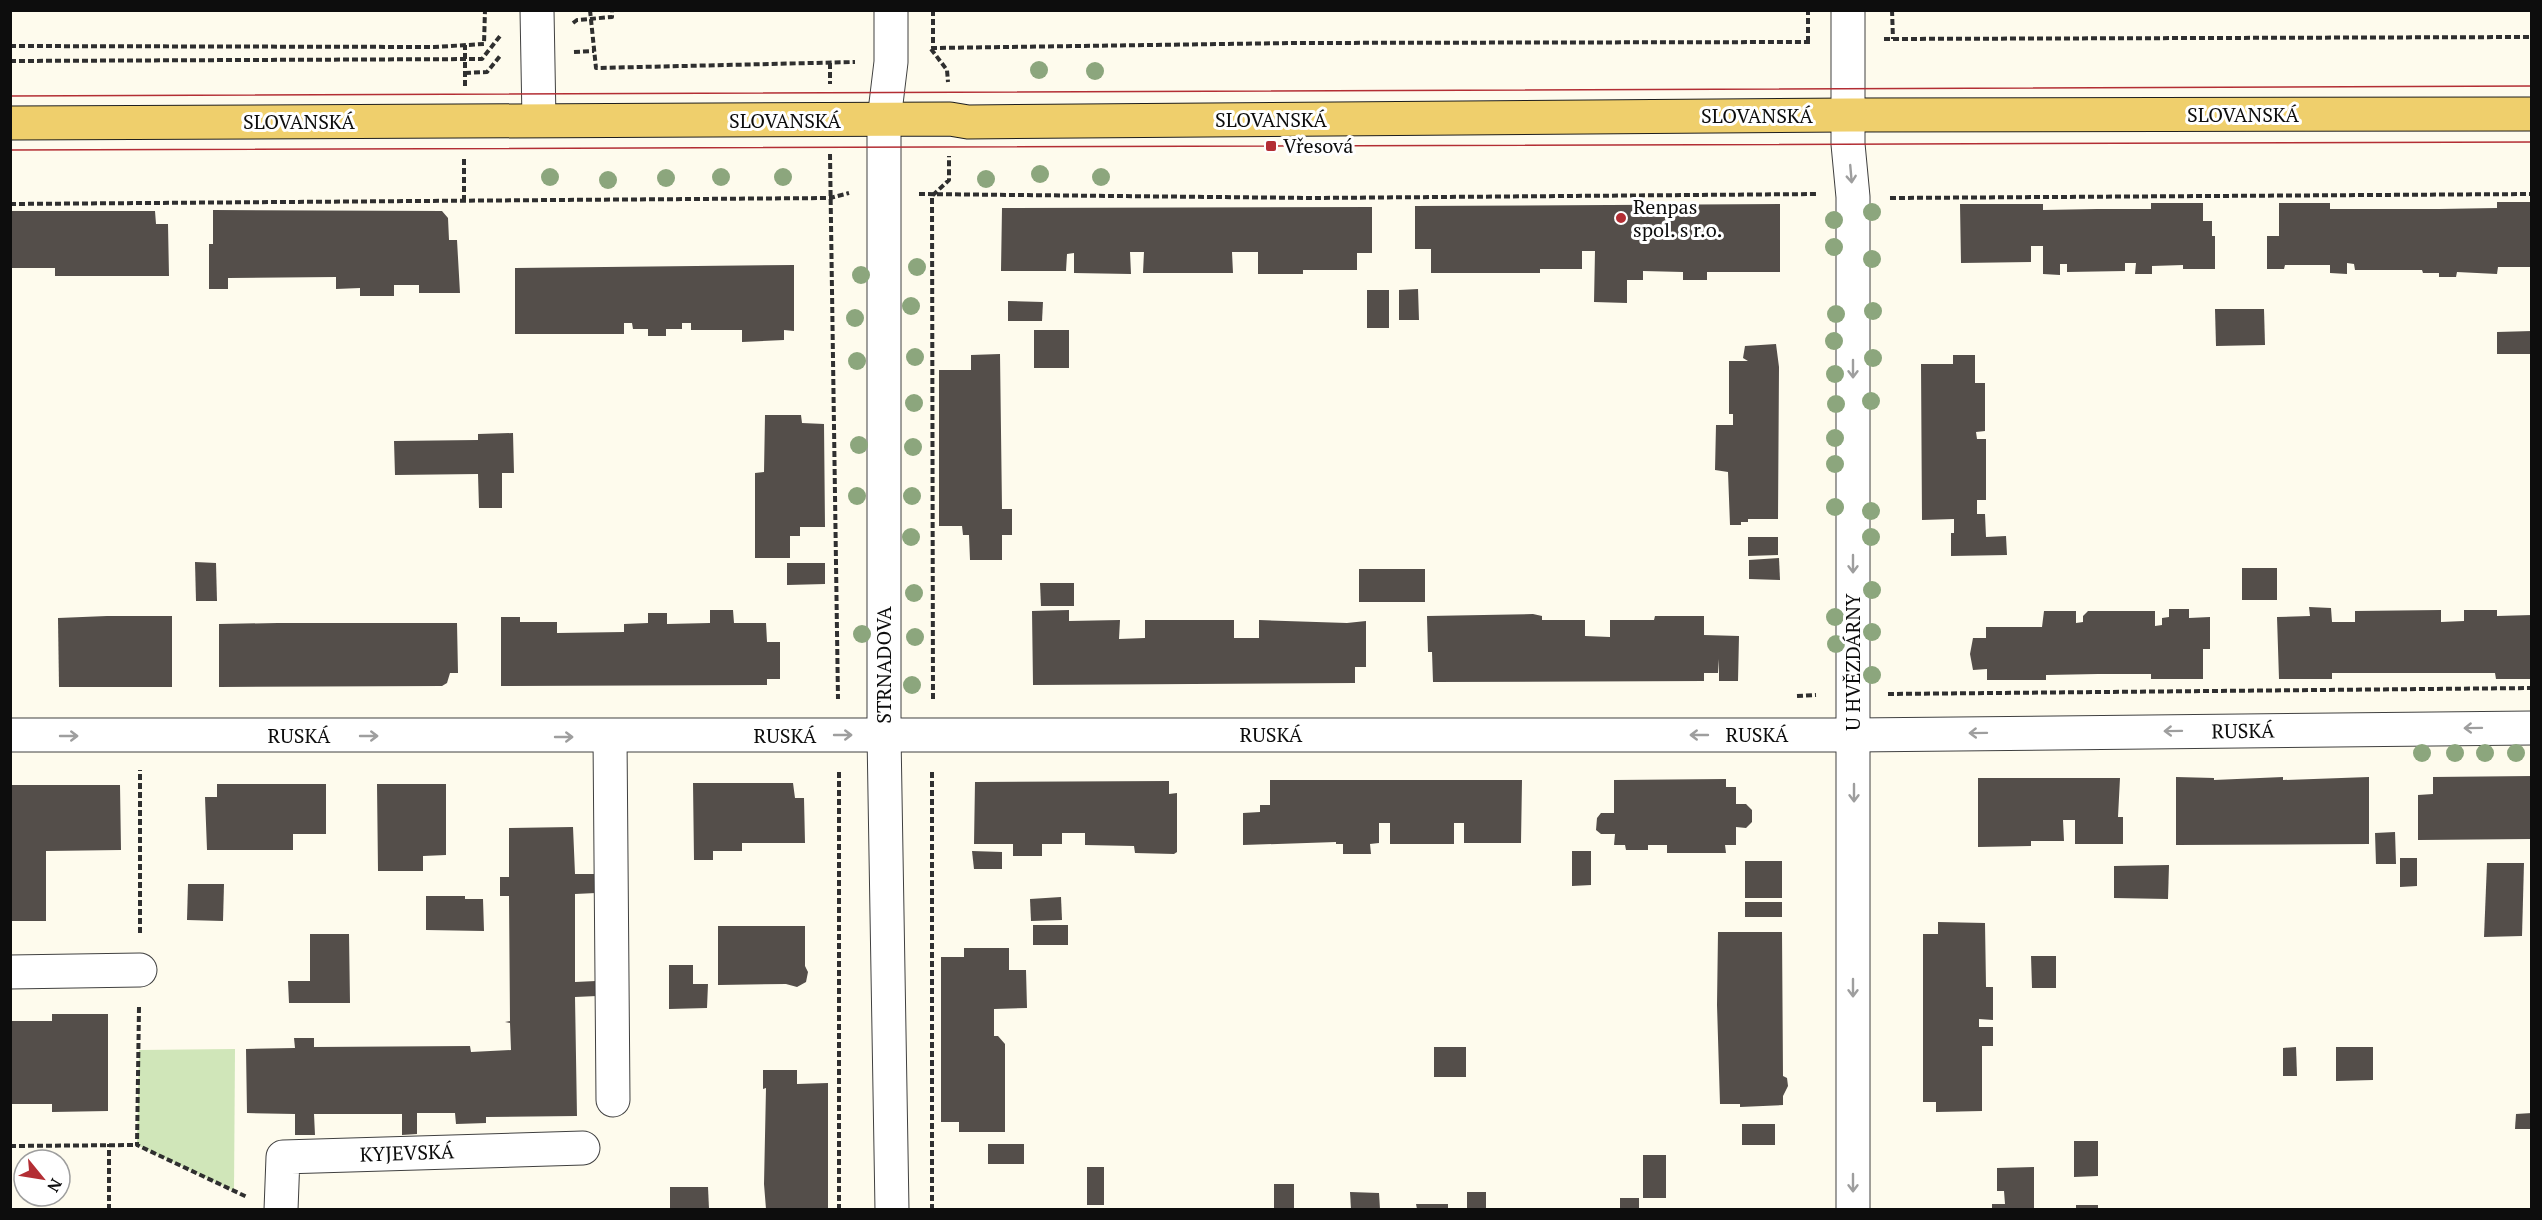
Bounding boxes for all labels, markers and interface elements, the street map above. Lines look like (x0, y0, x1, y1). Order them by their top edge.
street label: SLOVANSKÁ (2187, 101, 2299, 128)
street label: SLOVANSKÁ (1701, 102, 1813, 129)
street label: SLOVANSKÁ (1215, 106, 1327, 133)
street label: SLOVANSKÁ (729, 107, 841, 134)
street label: SLOVANSKÁ (243, 108, 355, 135)
place label: Vřesová (1283, 132, 1353, 159)
marker: Vřesová (1264, 139, 1278, 153)
one-way arrow (1846, 163, 1857, 183)
place label: Renpas spol. s r.o. (1633, 193, 1722, 243)
marker: Renpas spol. s r.o. (1614, 211, 1628, 225)
one-way arrow (1847, 358, 1859, 378)
one-way arrow (1847, 553, 1859, 573)
street label: U HVĚZDÁRNY (1839, 593, 1866, 731)
street label: STRNADOVA (870, 606, 897, 724)
street label: RUSKÁ (2211, 716, 2275, 745)
street label: RUSKÁ (1239, 721, 1303, 748)
street label: RUSKÁ (1725, 721, 1789, 748)
street label: RUSKÁ (267, 722, 331, 749)
street label: RUSKÁ (753, 722, 817, 749)
one-way arrow (2464, 722, 2484, 734)
one-way arrow (2164, 725, 2184, 737)
one-way arrow (1969, 727, 1989, 739)
one-way arrow (832, 729, 852, 741)
one-way arrow (1690, 729, 1710, 741)
one-way arrow (58, 730, 78, 742)
one-way arrow (358, 730, 378, 742)
one-way arrow (553, 731, 573, 743)
one-way arrow (1848, 783, 1860, 803)
one-way arrow (1847, 978, 1859, 998)
street label: KYJEVSKÁ (359, 1137, 455, 1168)
north arrow (12, 1148, 72, 1208)
one-way arrow (1847, 1173, 1859, 1193)
text: N (42, 1175, 68, 1196)

